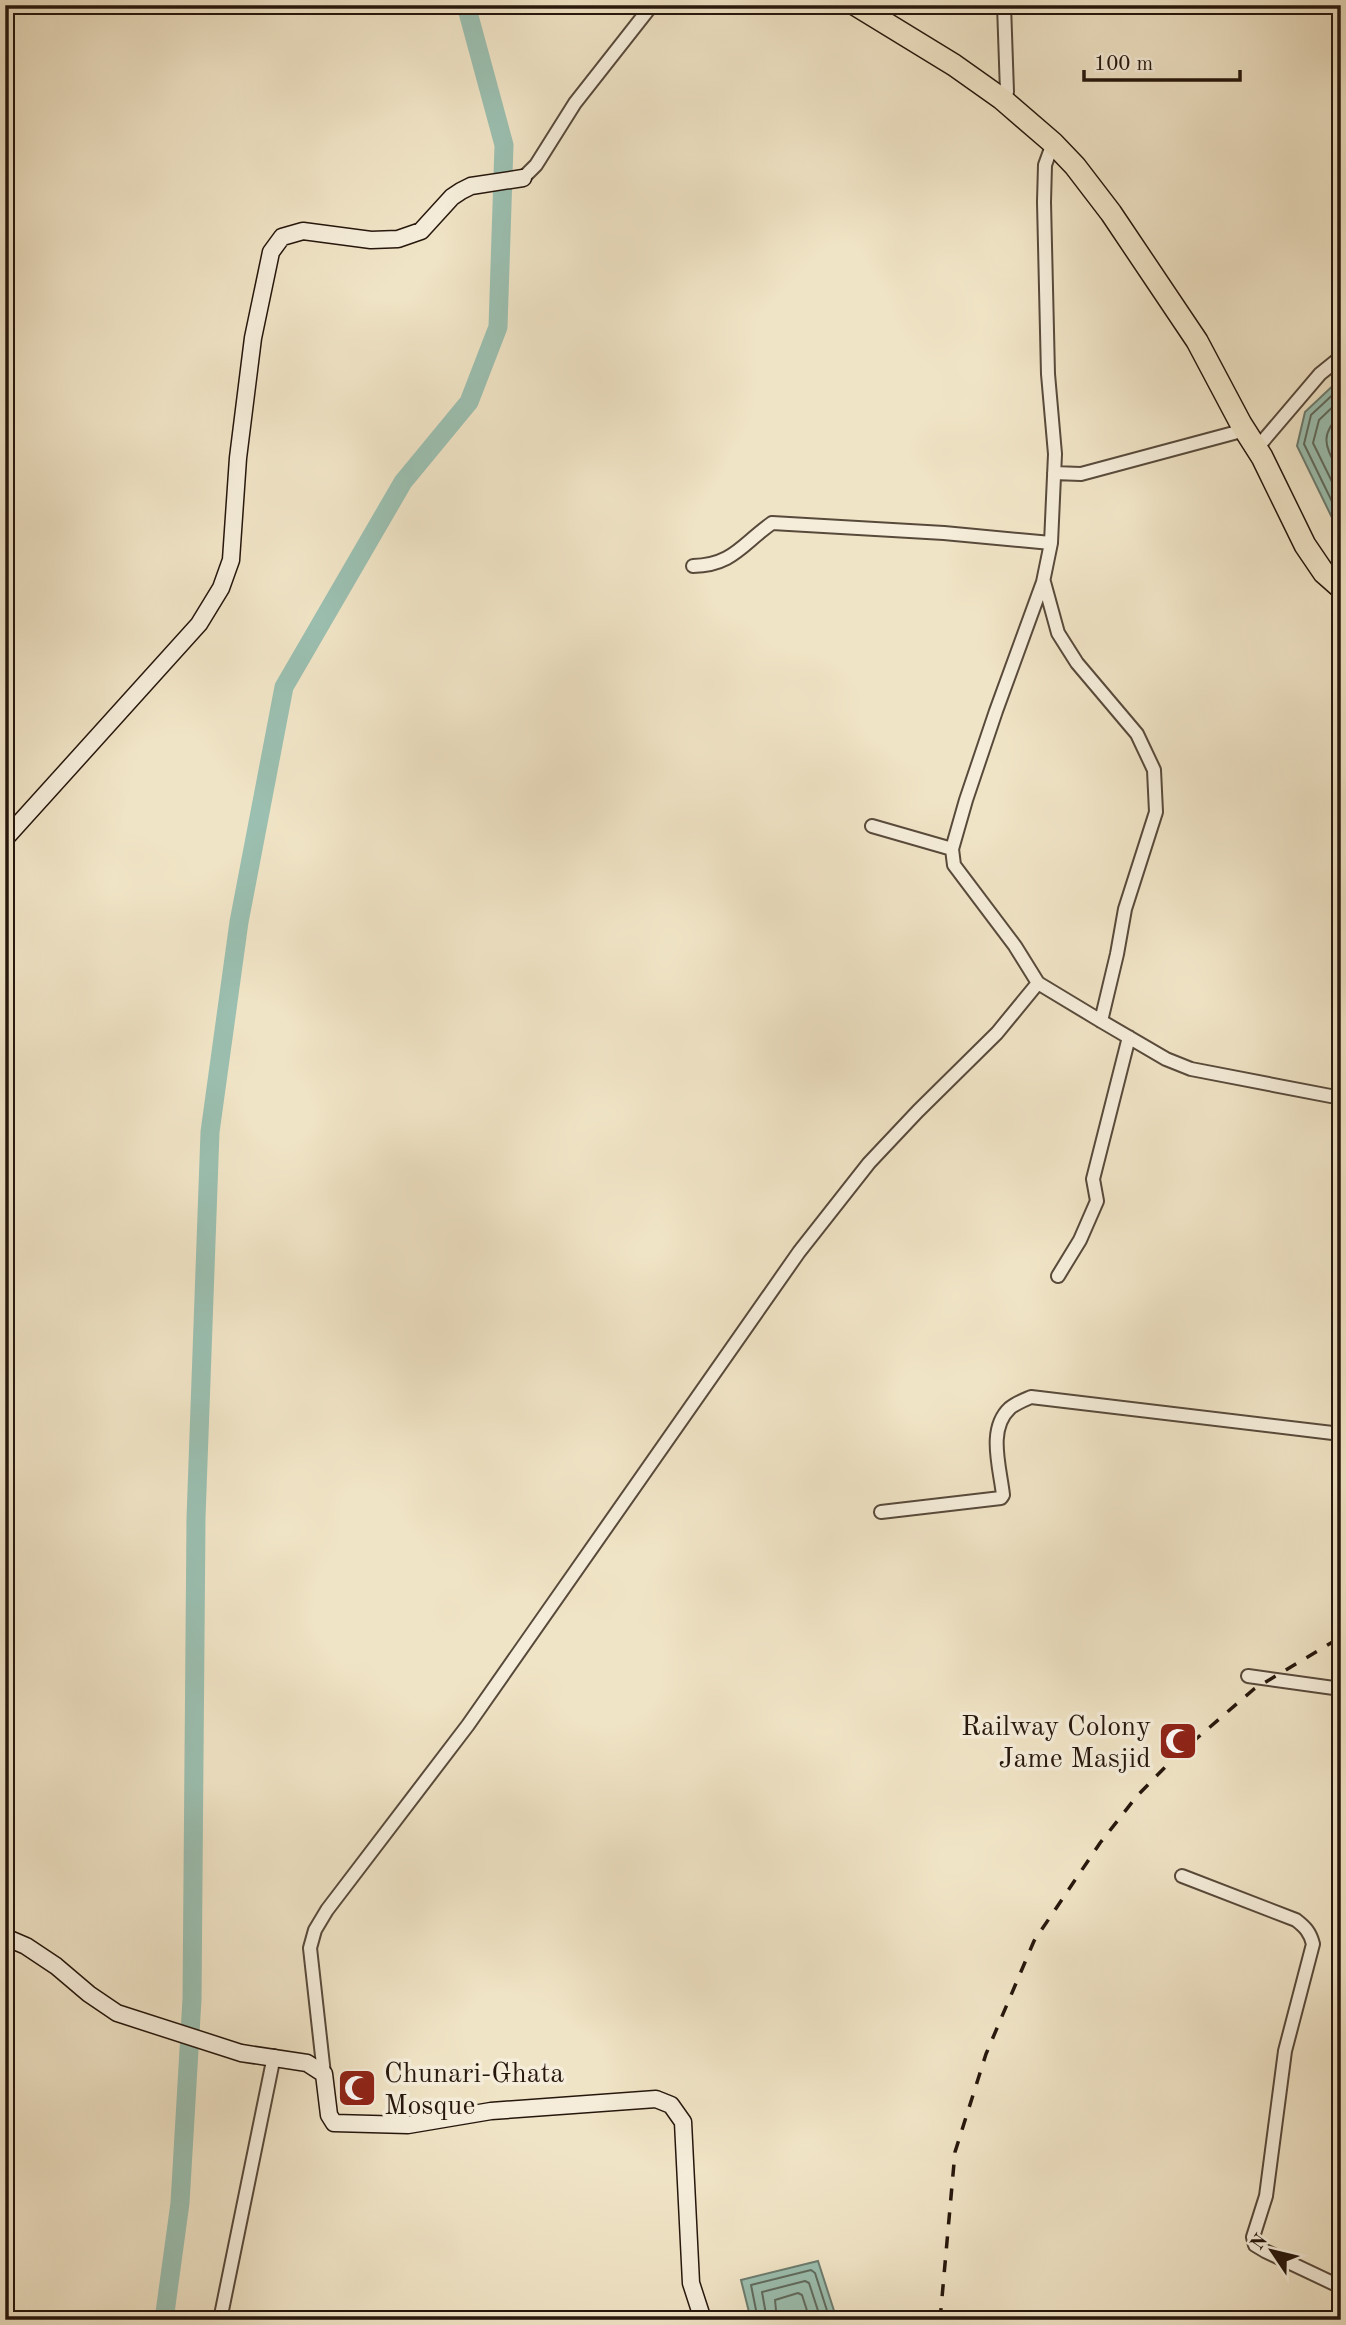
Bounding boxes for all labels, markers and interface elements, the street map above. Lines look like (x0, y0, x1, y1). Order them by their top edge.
scale bar (1084, 38, 1239, 82)
text: 100 m (1094, 54, 1153, 75)
place label: Railway Colony Jame Masjid (961, 1714, 1151, 1774)
mosque icon: Railway Colony Jame Masjid (1157, 1720, 1199, 1762)
place label: Chunari-Ghata Mosque (384, 2061, 564, 2121)
mosque icon: Chunari-Ghata Mosque (336, 2067, 378, 2109)
north arrow (1238, 2216, 1308, 2286)
text: N (1248, 2231, 1272, 2254)

